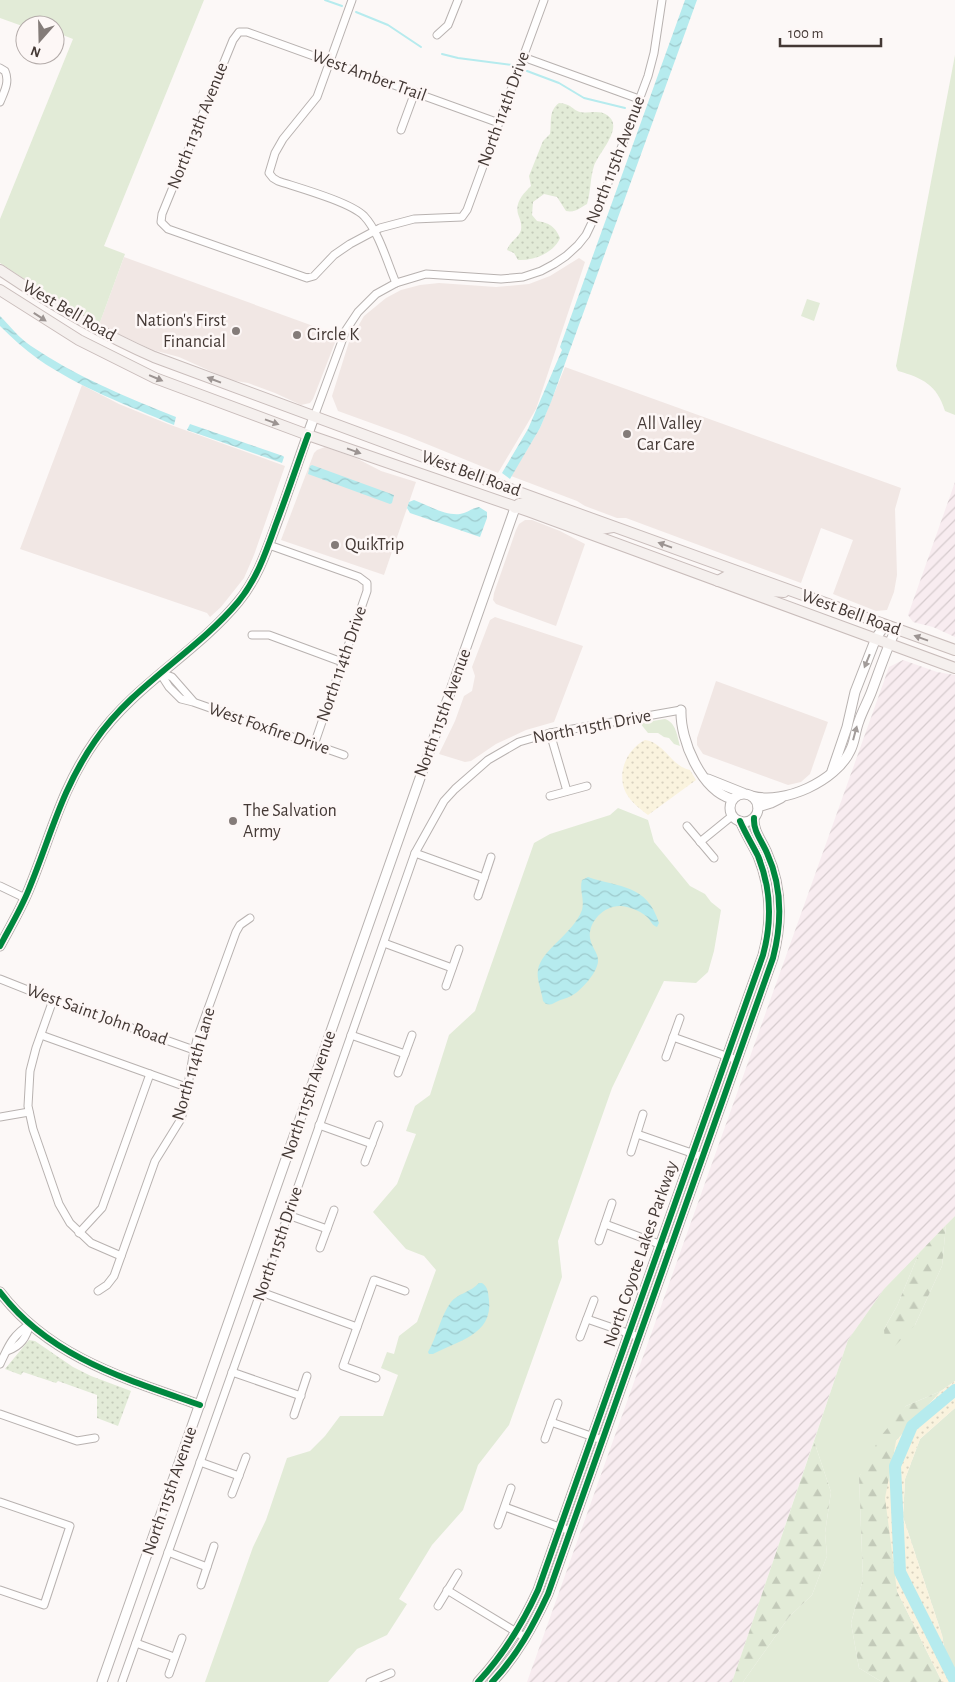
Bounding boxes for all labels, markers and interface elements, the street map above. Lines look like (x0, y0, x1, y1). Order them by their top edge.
north arrow (15, 15, 65, 65)
scale bar (780, 15, 881, 47)
text: 100 m (788, 26, 823, 41)
text: N (29, 43, 43, 60)
street label: West Amber Trail (309, 47, 429, 105)
street label: North 114th Drive (475, 49, 533, 169)
street label: North 113th Avenue (164, 60, 232, 192)
street label: North 115th Avenue (583, 94, 649, 226)
street label: West Bell Road (19, 277, 119, 345)
one-way arrow (34, 312, 47, 321)
place label: Nation's First Financial (136, 312, 226, 351)
marker: Nation's First Financial (230, 325, 242, 337)
place label: Circle K (307, 326, 359, 344)
marker: Circle K (291, 329, 303, 341)
one-way arrow (149, 375, 163, 383)
one-way arrow (206, 376, 221, 383)
place label: All Valley Car Care (637, 415, 702, 454)
one-way arrow (265, 418, 280, 426)
marker: All Valley Car Care (621, 428, 633, 440)
one-way arrow (346, 448, 361, 456)
street label: West Bell Road (419, 448, 523, 500)
place label: QuikTrip (345, 536, 404, 554)
marker: QuikTrip (329, 539, 341, 551)
one-way arrow (658, 541, 673, 548)
street label: West Bell Road (799, 587, 903, 639)
street label: North 114th Drive (314, 604, 370, 724)
one-way arrow (913, 634, 928, 642)
street label: North 115th Avenue (411, 647, 475, 779)
one-way arrow (863, 654, 871, 669)
street label: West Foxfire Drive (206, 700, 332, 758)
street label: North 115th Drive (531, 707, 653, 747)
one-way arrow (852, 726, 860, 741)
place label: The Salvation Army (243, 802, 337, 841)
marker: The Salvation Army (227, 815, 239, 827)
street label: West Saint John Road (24, 981, 170, 1049)
street label: North 114th Lane (169, 1005, 219, 1123)
street label: North 115th Avenue (279, 1028, 339, 1162)
street label: North Coyote Lakes Parkway (601, 1158, 681, 1349)
street label: North 115th Drive (250, 1184, 306, 1304)
street label: North 115th Avenue (140, 1424, 200, 1558)

